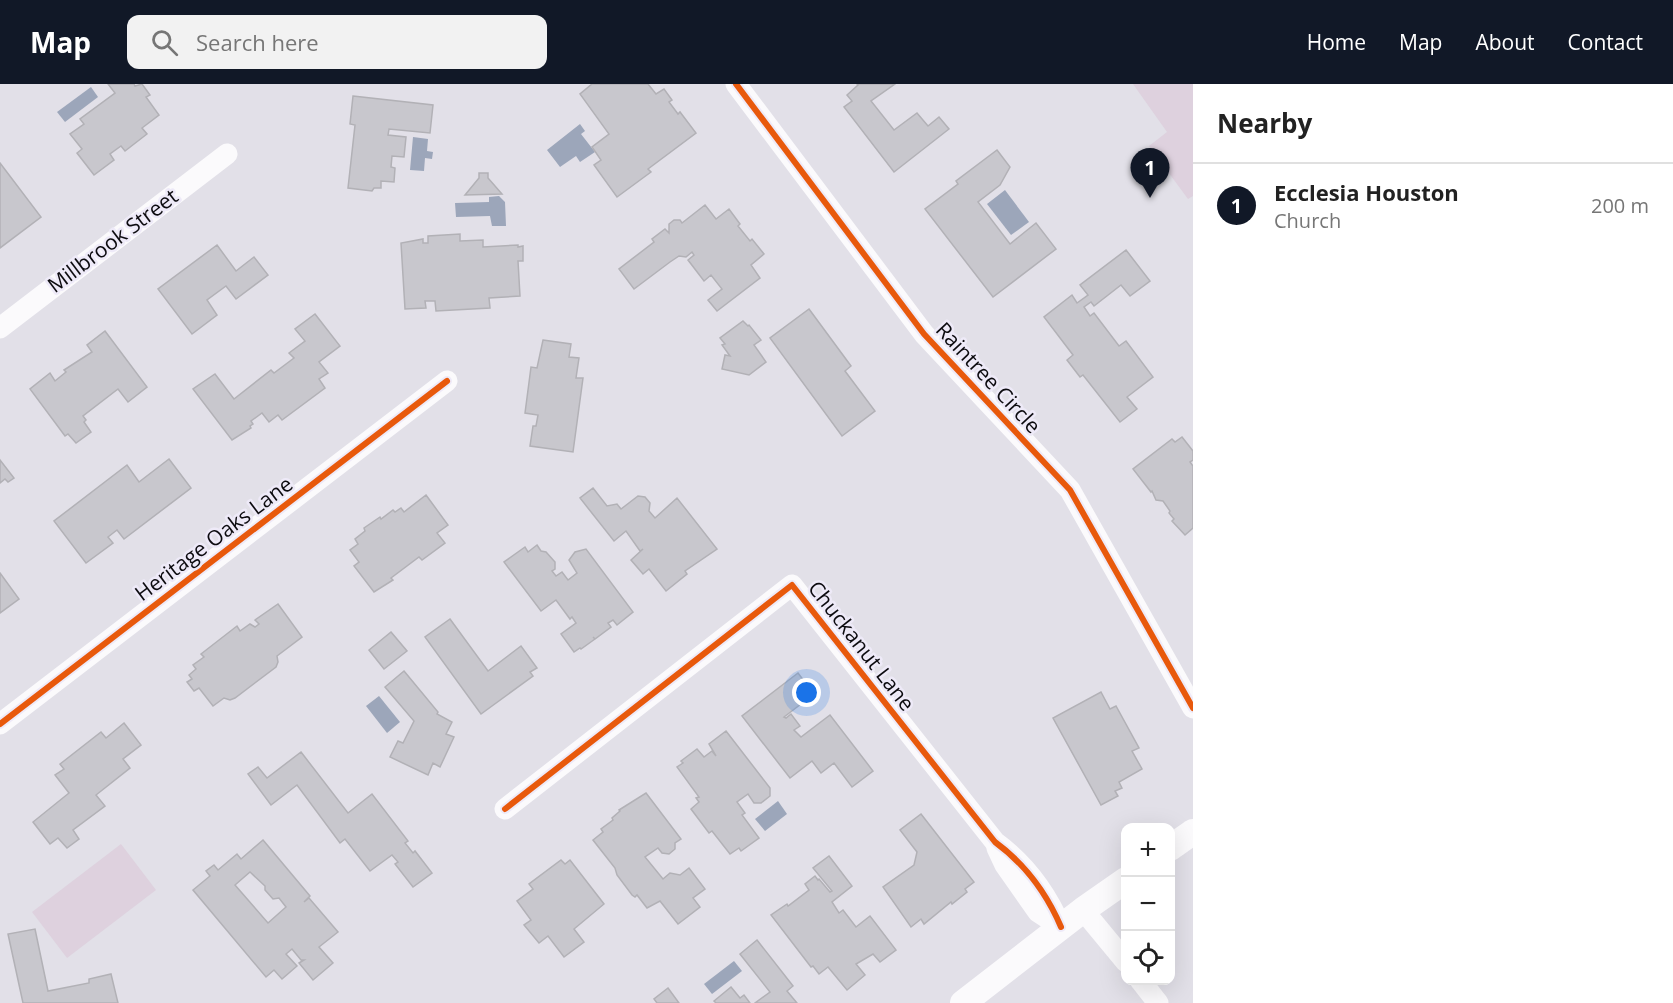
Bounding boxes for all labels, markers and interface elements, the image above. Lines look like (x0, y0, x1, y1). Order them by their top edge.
search box (127, 15, 547, 69)
text: Map (30, 23, 91, 61)
icon: search (148, 26, 181, 59)
text: Search here (196, 27, 319, 57)
text: Home (1307, 28, 1366, 56)
text: Map (1399, 28, 1442, 56)
text: About (1475, 28, 1535, 56)
text: Contact (1568, 28, 1643, 56)
text: Nearby (1217, 105, 1312, 141)
pin: 1 (1130, 148, 1170, 198)
text: Ecclesia Houston (1274, 177, 1459, 207)
street label: Millbrook Street (41, 182, 183, 299)
text: 1 (1231, 192, 1242, 219)
text: 200 m (1591, 192, 1649, 219)
text: Church (1274, 207, 1341, 234)
street label: Raintree Circle (930, 316, 1047, 439)
street label: Heritage Oaks Lane (129, 470, 298, 607)
street label: Chuckanut Lane (802, 575, 921, 716)
your location (792, 678, 821, 707)
map controls (1121, 823, 1175, 985)
button: + (1121, 823, 1175, 877)
button: − (1121, 877, 1175, 931)
button: locate (1121, 931, 1175, 985)

